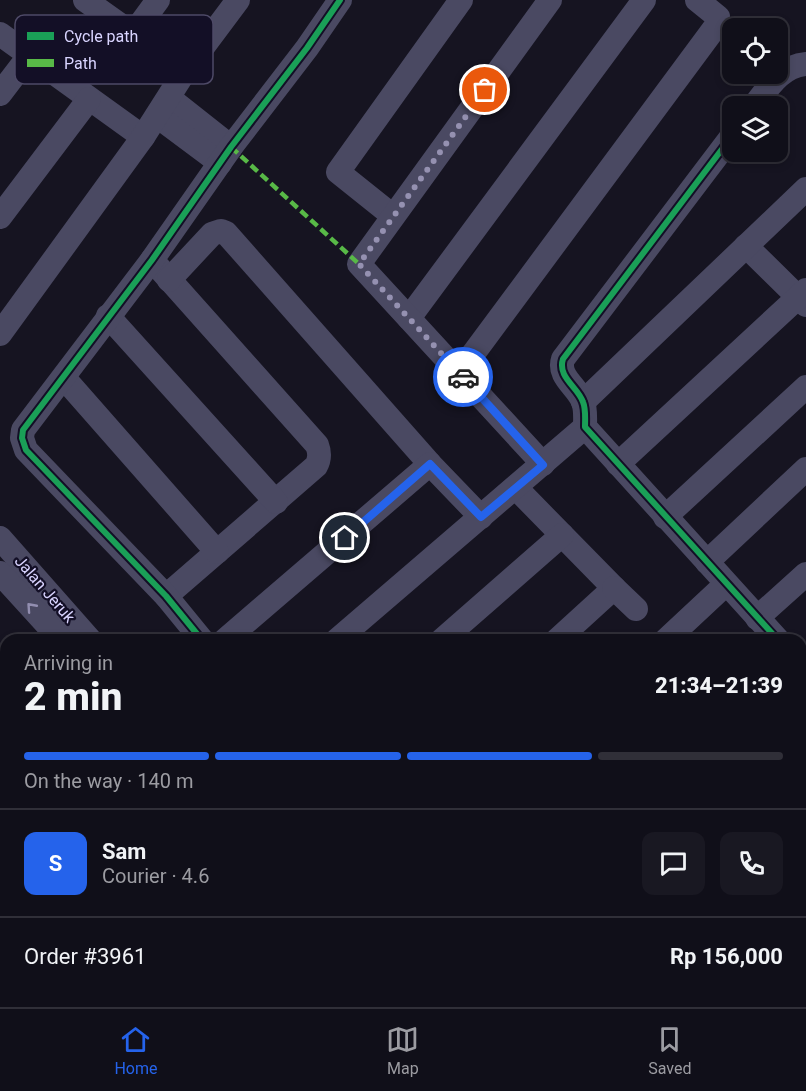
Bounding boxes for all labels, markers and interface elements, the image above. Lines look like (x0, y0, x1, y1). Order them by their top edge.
legend (15, 15, 213, 84)
map controls (722, 18, 788, 162)
button: locate (722, 18, 788, 84)
text: Cycle path (64, 27, 138, 46)
text: Path (64, 54, 97, 73)
pin (459, 64, 510, 115)
icon: bag (468, 73, 501, 106)
button: layers (722, 96, 788, 162)
courier (433, 347, 493, 407)
icon: car (447, 361, 480, 394)
pin (319, 512, 370, 563)
icon: home (328, 521, 361, 554)
street label: Jalan Jeruk (11, 552, 80, 627)
one-way arrow (27, 603, 38, 614)
text: Arriving in (24, 651, 113, 675)
text: 21:34–21:39 (655, 673, 783, 698)
text: 2 min (24, 674, 122, 720)
text: On the way · 140 m (24, 769, 193, 793)
button: chat (642, 832, 705, 895)
button: phone (720, 832, 783, 895)
text: Sam (102, 839, 146, 864)
text: S (49, 851, 62, 876)
text: Courier · 4.6 (102, 864, 209, 888)
text: Order #3961 (24, 944, 146, 969)
text: Rp 156,000 (670, 944, 783, 969)
tab: Home (114, 1023, 158, 1078)
tab: Map (386, 1023, 419, 1078)
tab: Saved (648, 1023, 692, 1078)

